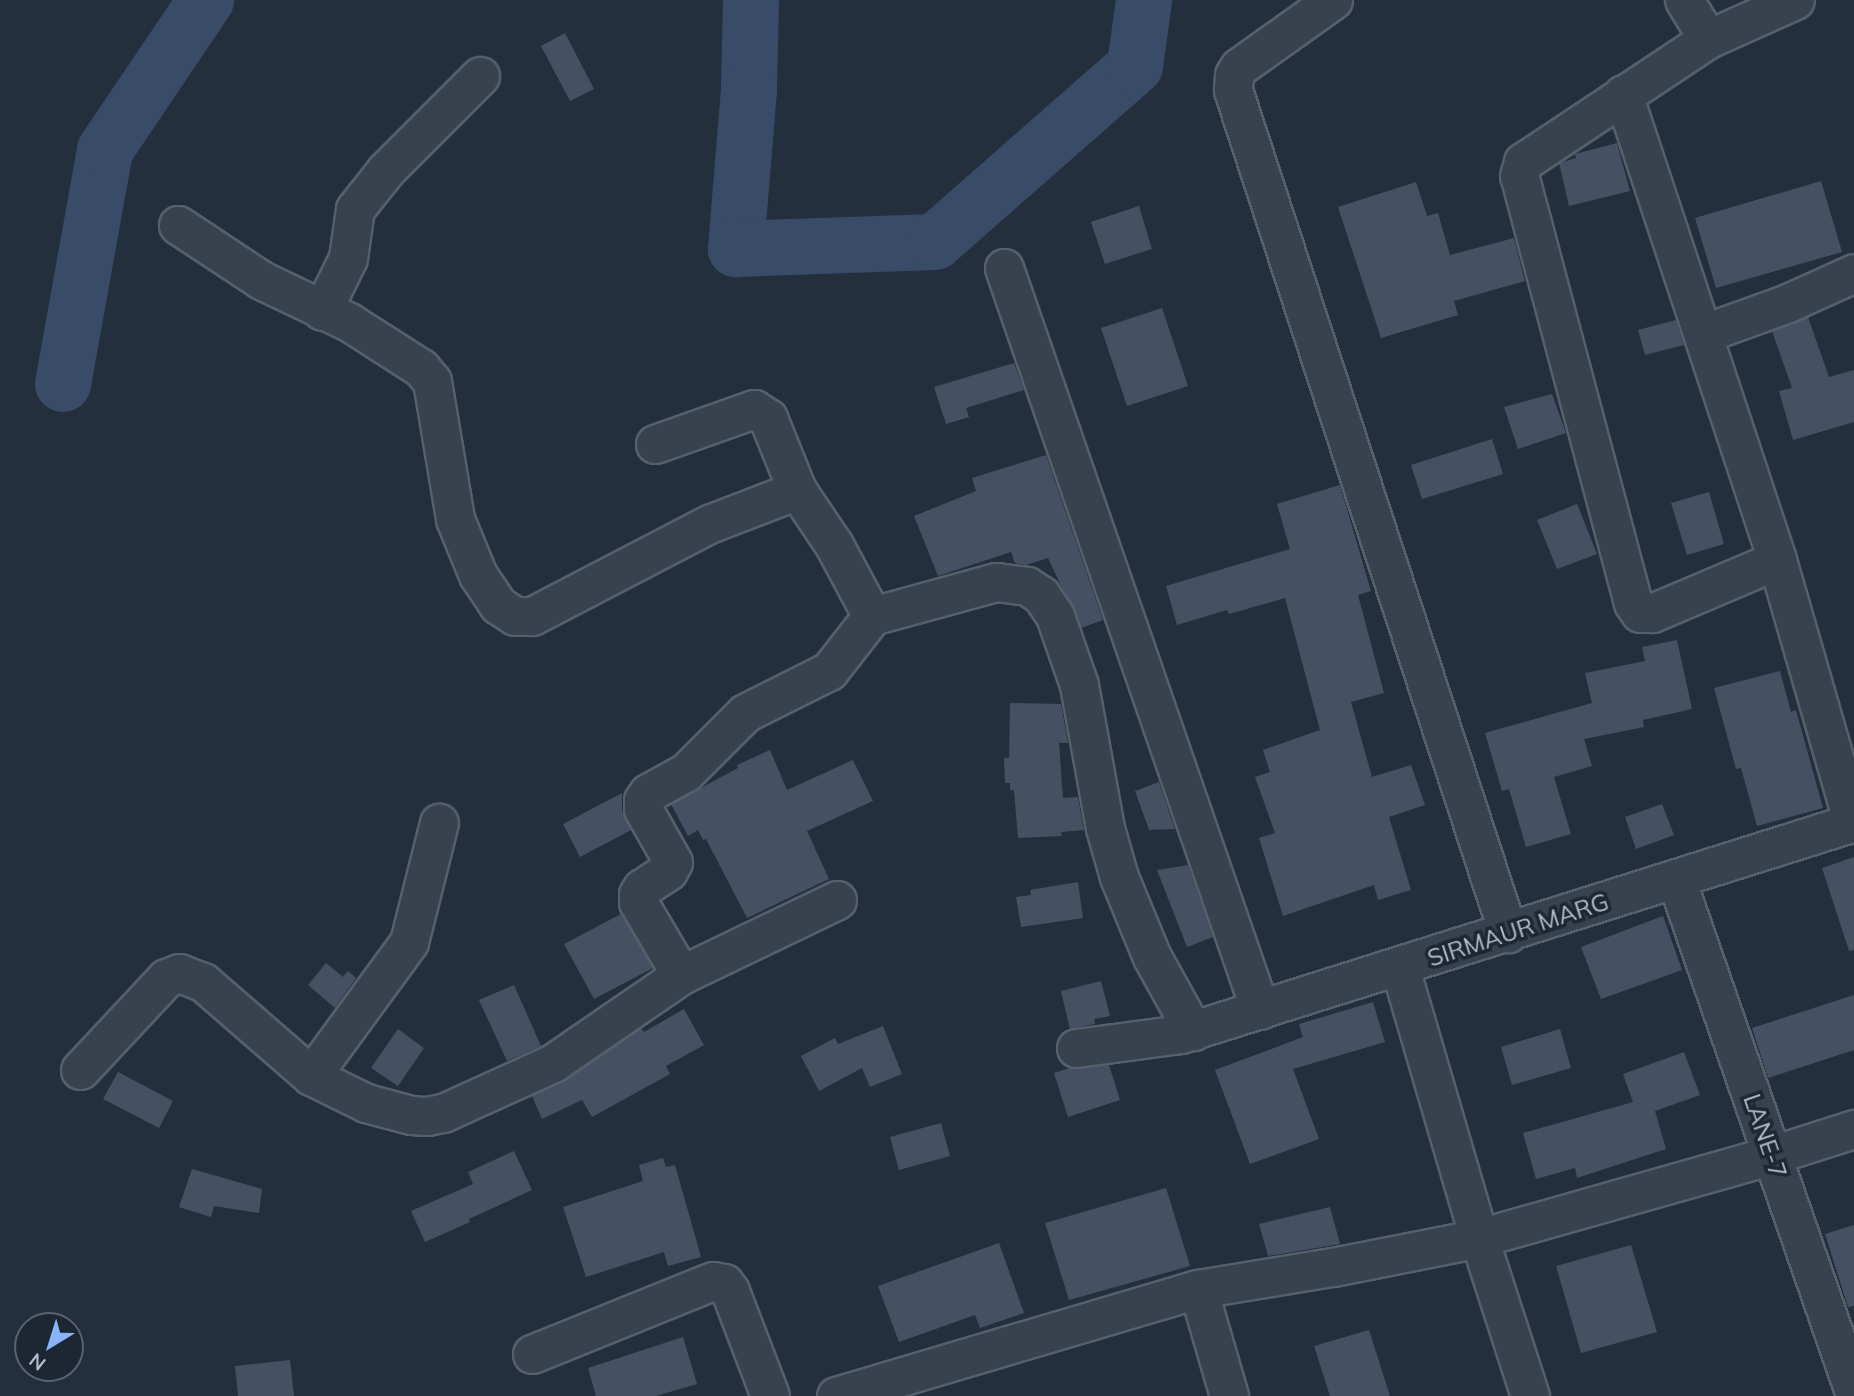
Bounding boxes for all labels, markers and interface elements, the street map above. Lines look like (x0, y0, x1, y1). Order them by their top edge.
street label: SIRMAUR MARG (1424, 887, 1612, 973)
street label: LANE-7 (1737, 1090, 1793, 1182)
north arrow (14, 1312, 84, 1382)
text: N (24, 1348, 50, 1376)

